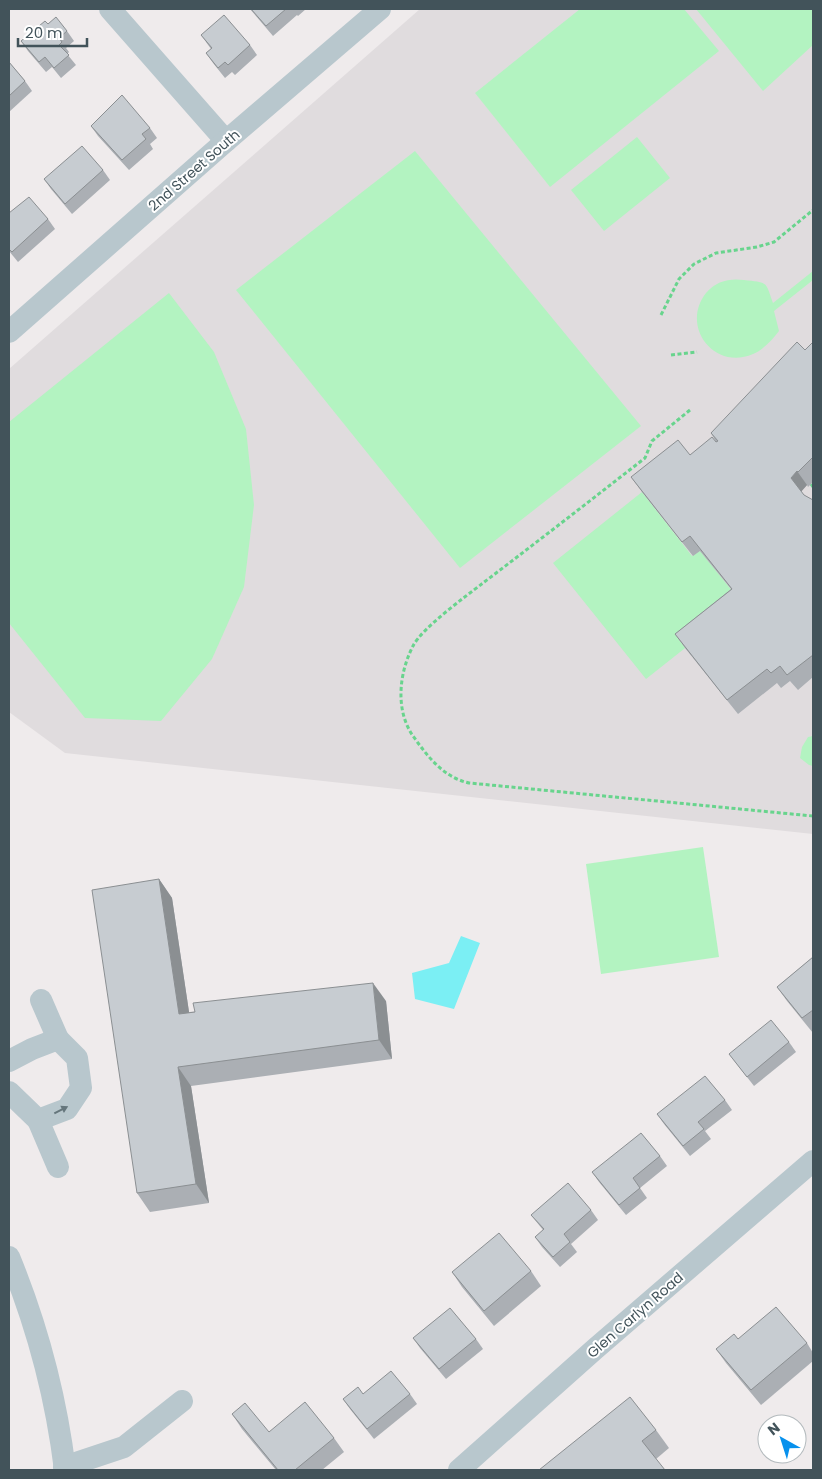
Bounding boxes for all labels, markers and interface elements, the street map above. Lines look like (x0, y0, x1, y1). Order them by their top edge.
scale bar (18, 15, 86, 47)
text: 20 m (25, 22, 63, 43)
street label: 2nd Street South (144, 125, 244, 215)
one-way arrow (54, 1106, 69, 1114)
street label: Glen Carlyn Road (583, 1268, 687, 1362)
north arrow (757, 1414, 807, 1464)
text: N (763, 1418, 784, 1440)

